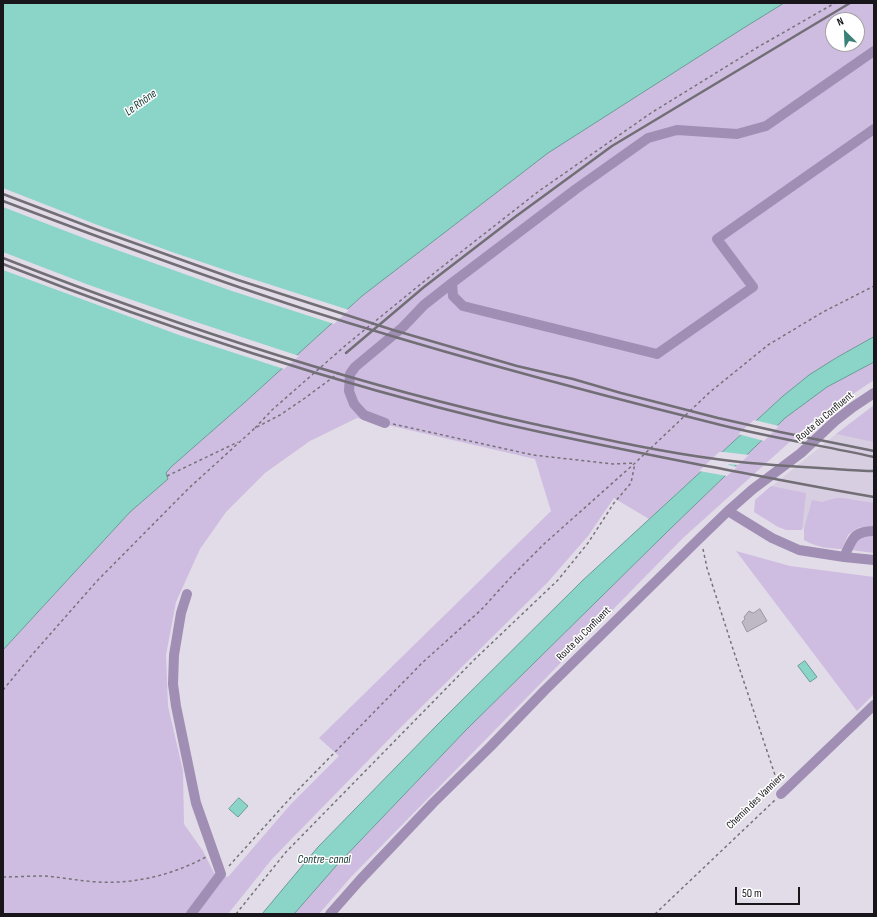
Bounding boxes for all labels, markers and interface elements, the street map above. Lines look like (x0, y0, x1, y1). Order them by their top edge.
north arrow (825, 12, 865, 52)
text: N (835, 14, 846, 29)
water label: Le Rhône (122, 87, 160, 119)
street label: Route du Confluent (794, 389, 856, 445)
street label: Route du Confluent (554, 604, 614, 664)
street label: Chemin des Vanniers (724, 770, 788, 832)
water label: Contre-canal (298, 853, 350, 867)
scale bar (737, 879, 802, 905)
text: 50 m (742, 886, 762, 901)

